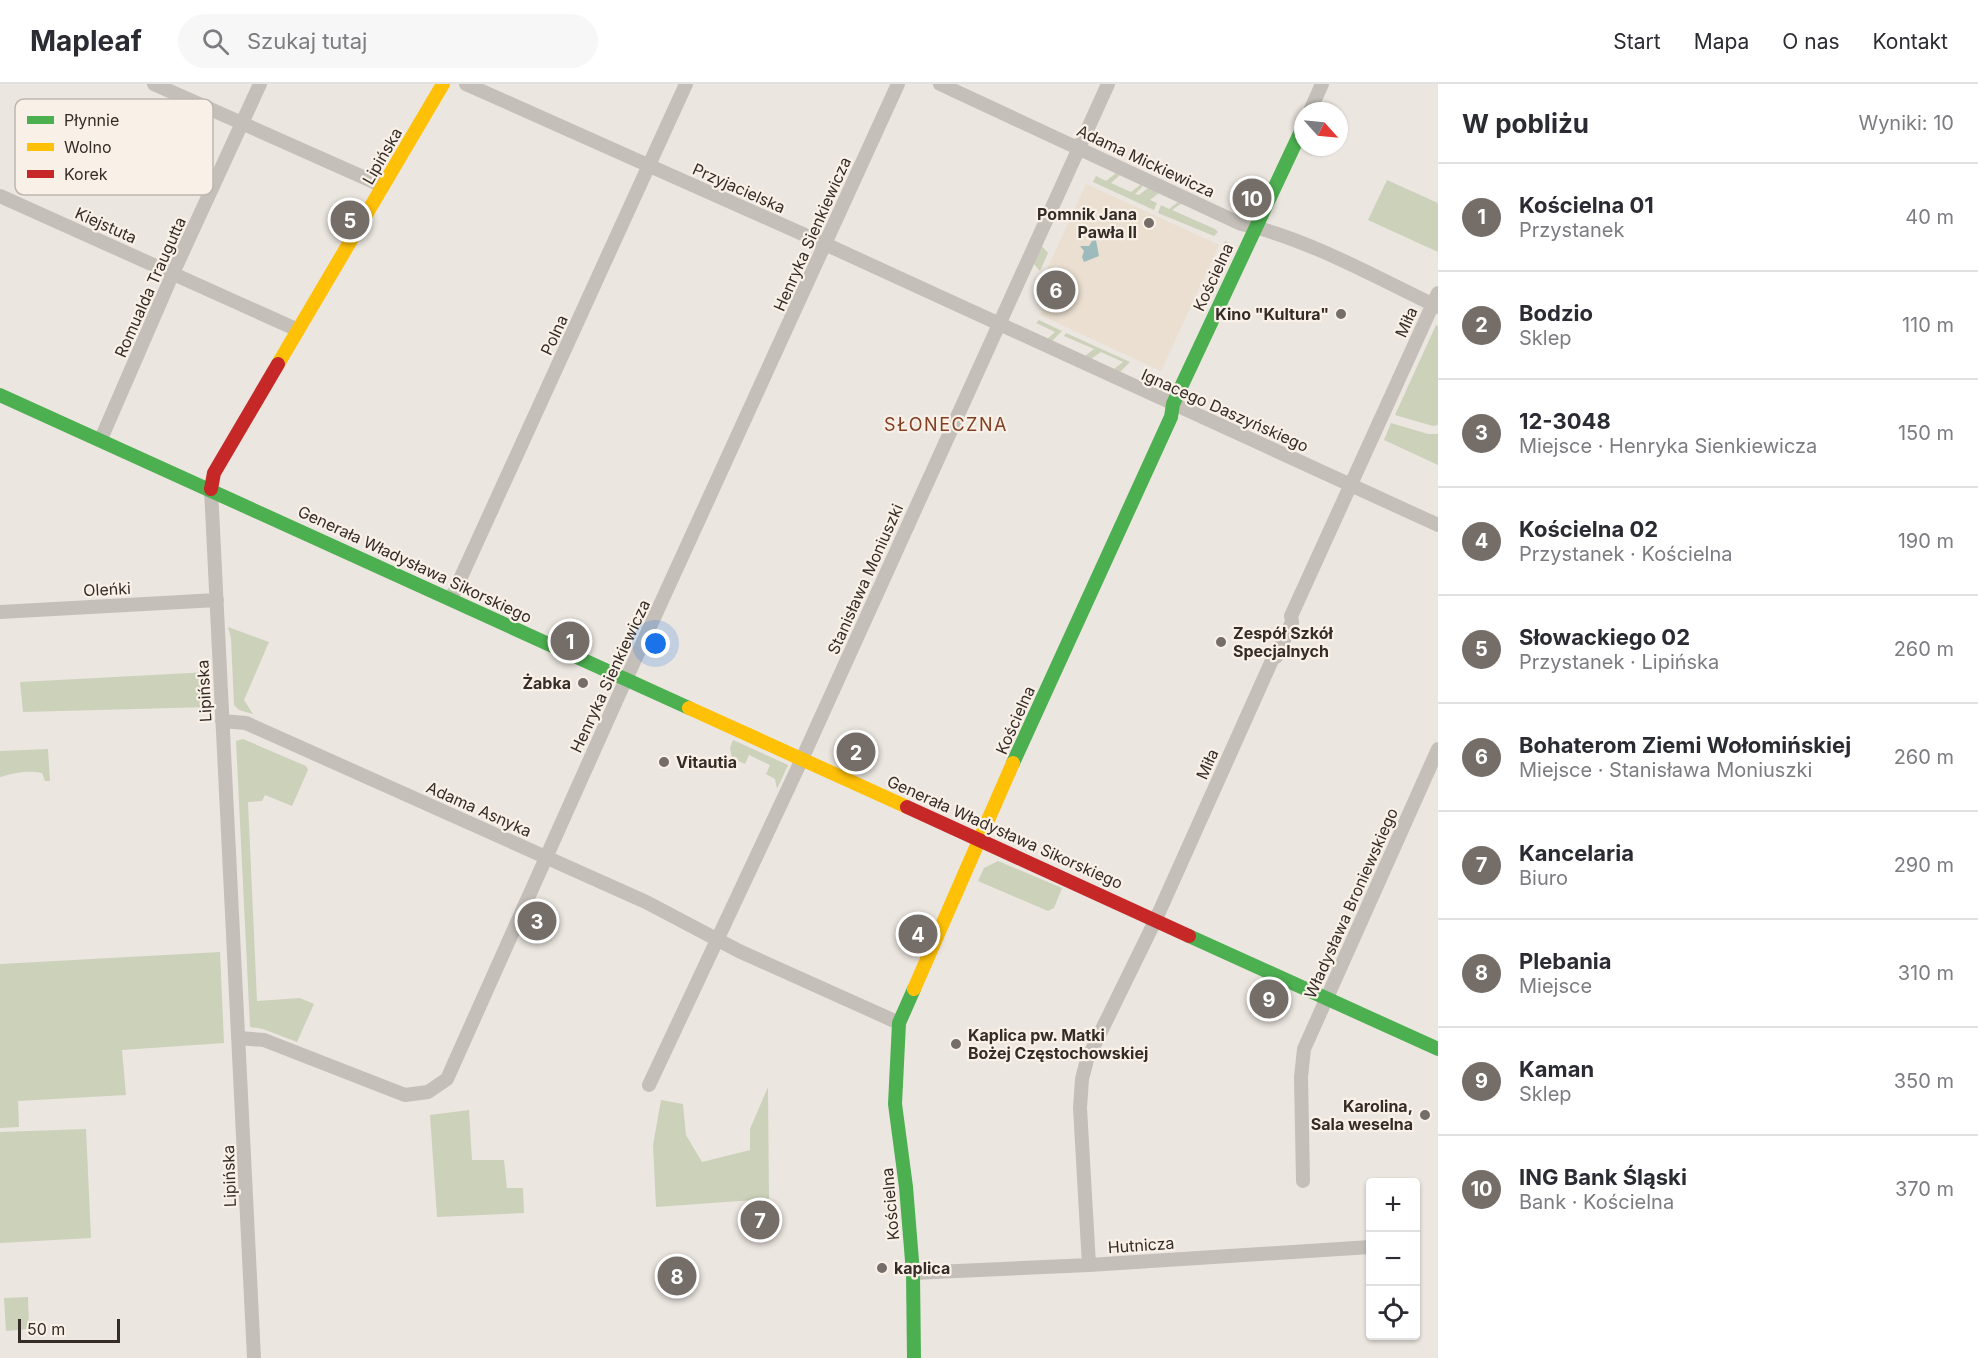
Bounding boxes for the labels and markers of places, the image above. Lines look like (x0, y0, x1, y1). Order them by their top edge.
pin: 10 (1232, 176, 1272, 220)
pin: 5 (330, 198, 370, 242)
place label: Pomnik Jana Pawła II (1037, 204, 1137, 242)
marker: Pomnik Jana Pawła II (1142, 216, 1156, 230)
pin: 6 (1036, 268, 1076, 312)
place label: Kino "Kultura" (1215, 304, 1329, 324)
marker: Kino "Kultura" (1334, 307, 1348, 321)
pin: 1 (550, 618, 590, 664)
place label: Zespół Szkół Specjalnych (1233, 623, 1334, 661)
marker: Zespół Szkół Specjalnych (1214, 635, 1228, 649)
place label: Żabka (522, 673, 571, 693)
marker: Żabka (576, 676, 590, 690)
pin: 2 (836, 730, 876, 774)
place label: Vitautia (676, 752, 737, 772)
marker: Vitautia (657, 755, 671, 769)
pin: 3 (518, 898, 556, 944)
pin: 4 (898, 912, 938, 956)
pin: 9 (1250, 976, 1288, 1022)
place label: Kaplica pw. Matki Bożej Częstochowskiej (968, 1025, 1148, 1063)
marker: Kaplica pw. Matki Bożej Częstochowskiej (949, 1037, 963, 1051)
place label: Karolina, Sala weselna (1311, 1096, 1413, 1134)
marker: Karolina, Sala weselna (1418, 1108, 1432, 1122)
pin: 7 (740, 1198, 780, 1242)
pin: 8 (658, 1254, 696, 1298)
place label: kaplica (894, 1258, 950, 1278)
marker: kaplica (875, 1261, 889, 1275)

